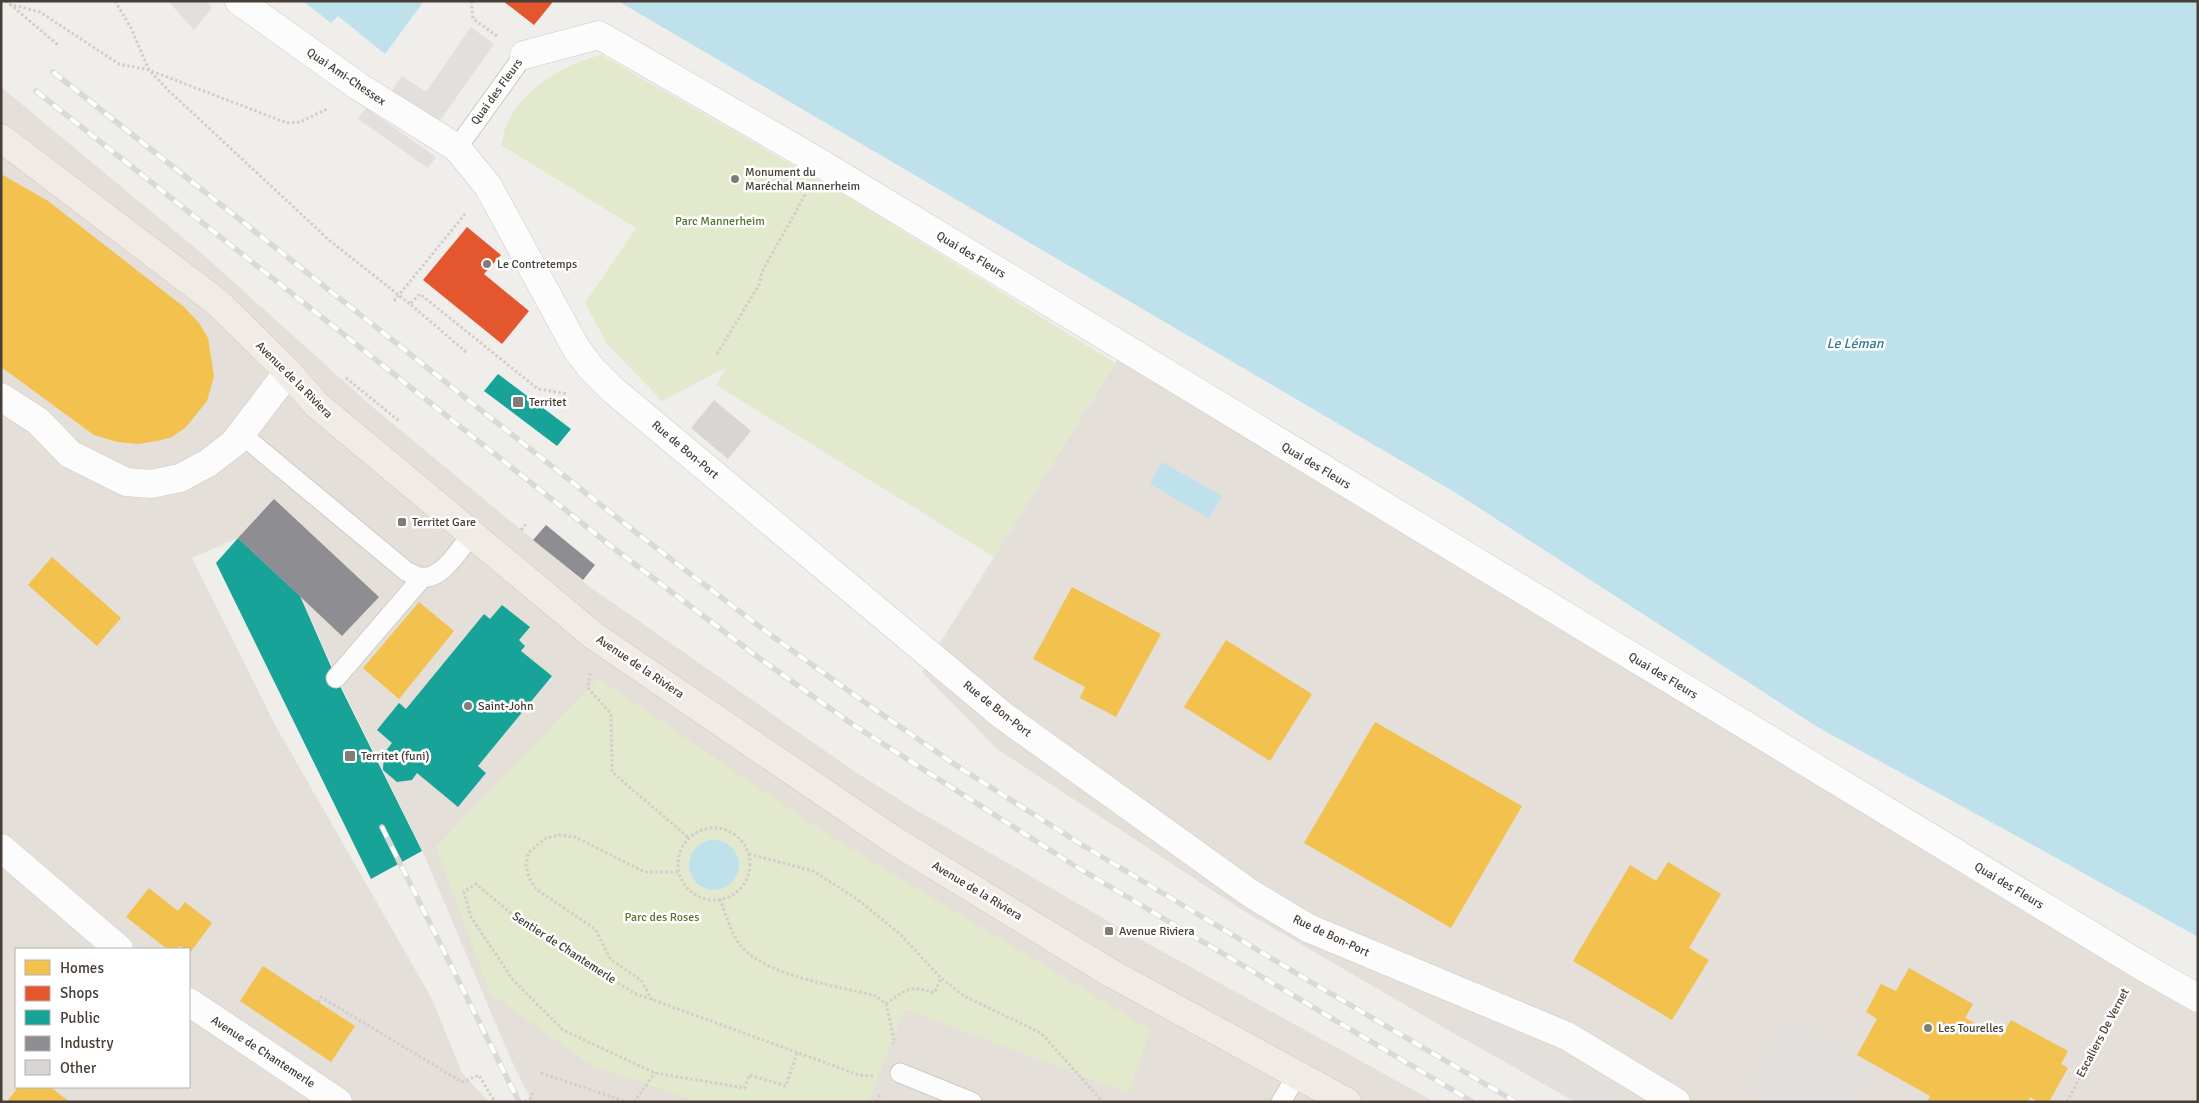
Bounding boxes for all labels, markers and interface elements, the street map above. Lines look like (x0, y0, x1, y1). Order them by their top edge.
street label: Quai Ami-Chessex (303, 45, 389, 109)
street label: Quai des Fleurs (468, 56, 526, 128)
place label: Monument du Maréchal Mannerheim (745, 165, 860, 194)
marker: Monument du Maréchal Mannerheim (729, 173, 741, 185)
park label: Parc Mannerheim (675, 214, 765, 229)
street label: Quai des Fleurs (933, 228, 1009, 282)
place label: Le Contretemps (497, 257, 577, 272)
marker: Le Contretemps (481, 258, 493, 270)
water label: Le Léman (1827, 335, 1884, 352)
street label: Avenue de la Riviera (252, 338, 336, 422)
marker: Territet (511, 395, 525, 409)
place label: Territet (529, 395, 566, 410)
street label: Rue de Bon-Port (648, 418, 722, 482)
street label: Quai des Fleurs (1278, 439, 1354, 493)
place label: Territet Gare (412, 515, 476, 530)
marker: Territet Gare (396, 516, 408, 528)
street label: Avenue de la Riviera (593, 632, 687, 702)
street label: Quai des Fleurs (1625, 649, 1701, 703)
street label: Rue de Bon-Port (960, 678, 1034, 740)
place label: Saint-John (478, 699, 533, 714)
marker: Saint-John (462, 700, 474, 712)
marker: Territet (funi) (343, 749, 357, 763)
place label: Territet (funi) (361, 749, 429, 764)
street label: Avenue de la Riviera (929, 858, 1025, 924)
street label: Quai des Fleurs (1971, 859, 2047, 913)
street label: Sentier de Chantemerle (509, 909, 619, 987)
park label: Parc des Roses (624, 910, 700, 925)
street label: Rue de Bon-Port (1290, 912, 1372, 960)
place label: Avenue Riviera (1119, 924, 1195, 939)
marker: Avenue Riviera (1103, 925, 1115, 937)
legend (15, 948, 190, 1088)
text: Homes (60, 959, 104, 977)
text: Shops (60, 984, 99, 1002)
street label: Escaliers De Vernet (2073, 986, 2133, 1080)
text: Public (60, 1009, 100, 1027)
street label: Avenue de Chantemerle (208, 1013, 318, 1091)
place label: Les Tourelles (1938, 1021, 2004, 1036)
marker: Les Tourelles (1922, 1022, 1934, 1034)
text: Industry (60, 1034, 113, 1052)
text: Other (60, 1059, 97, 1077)

